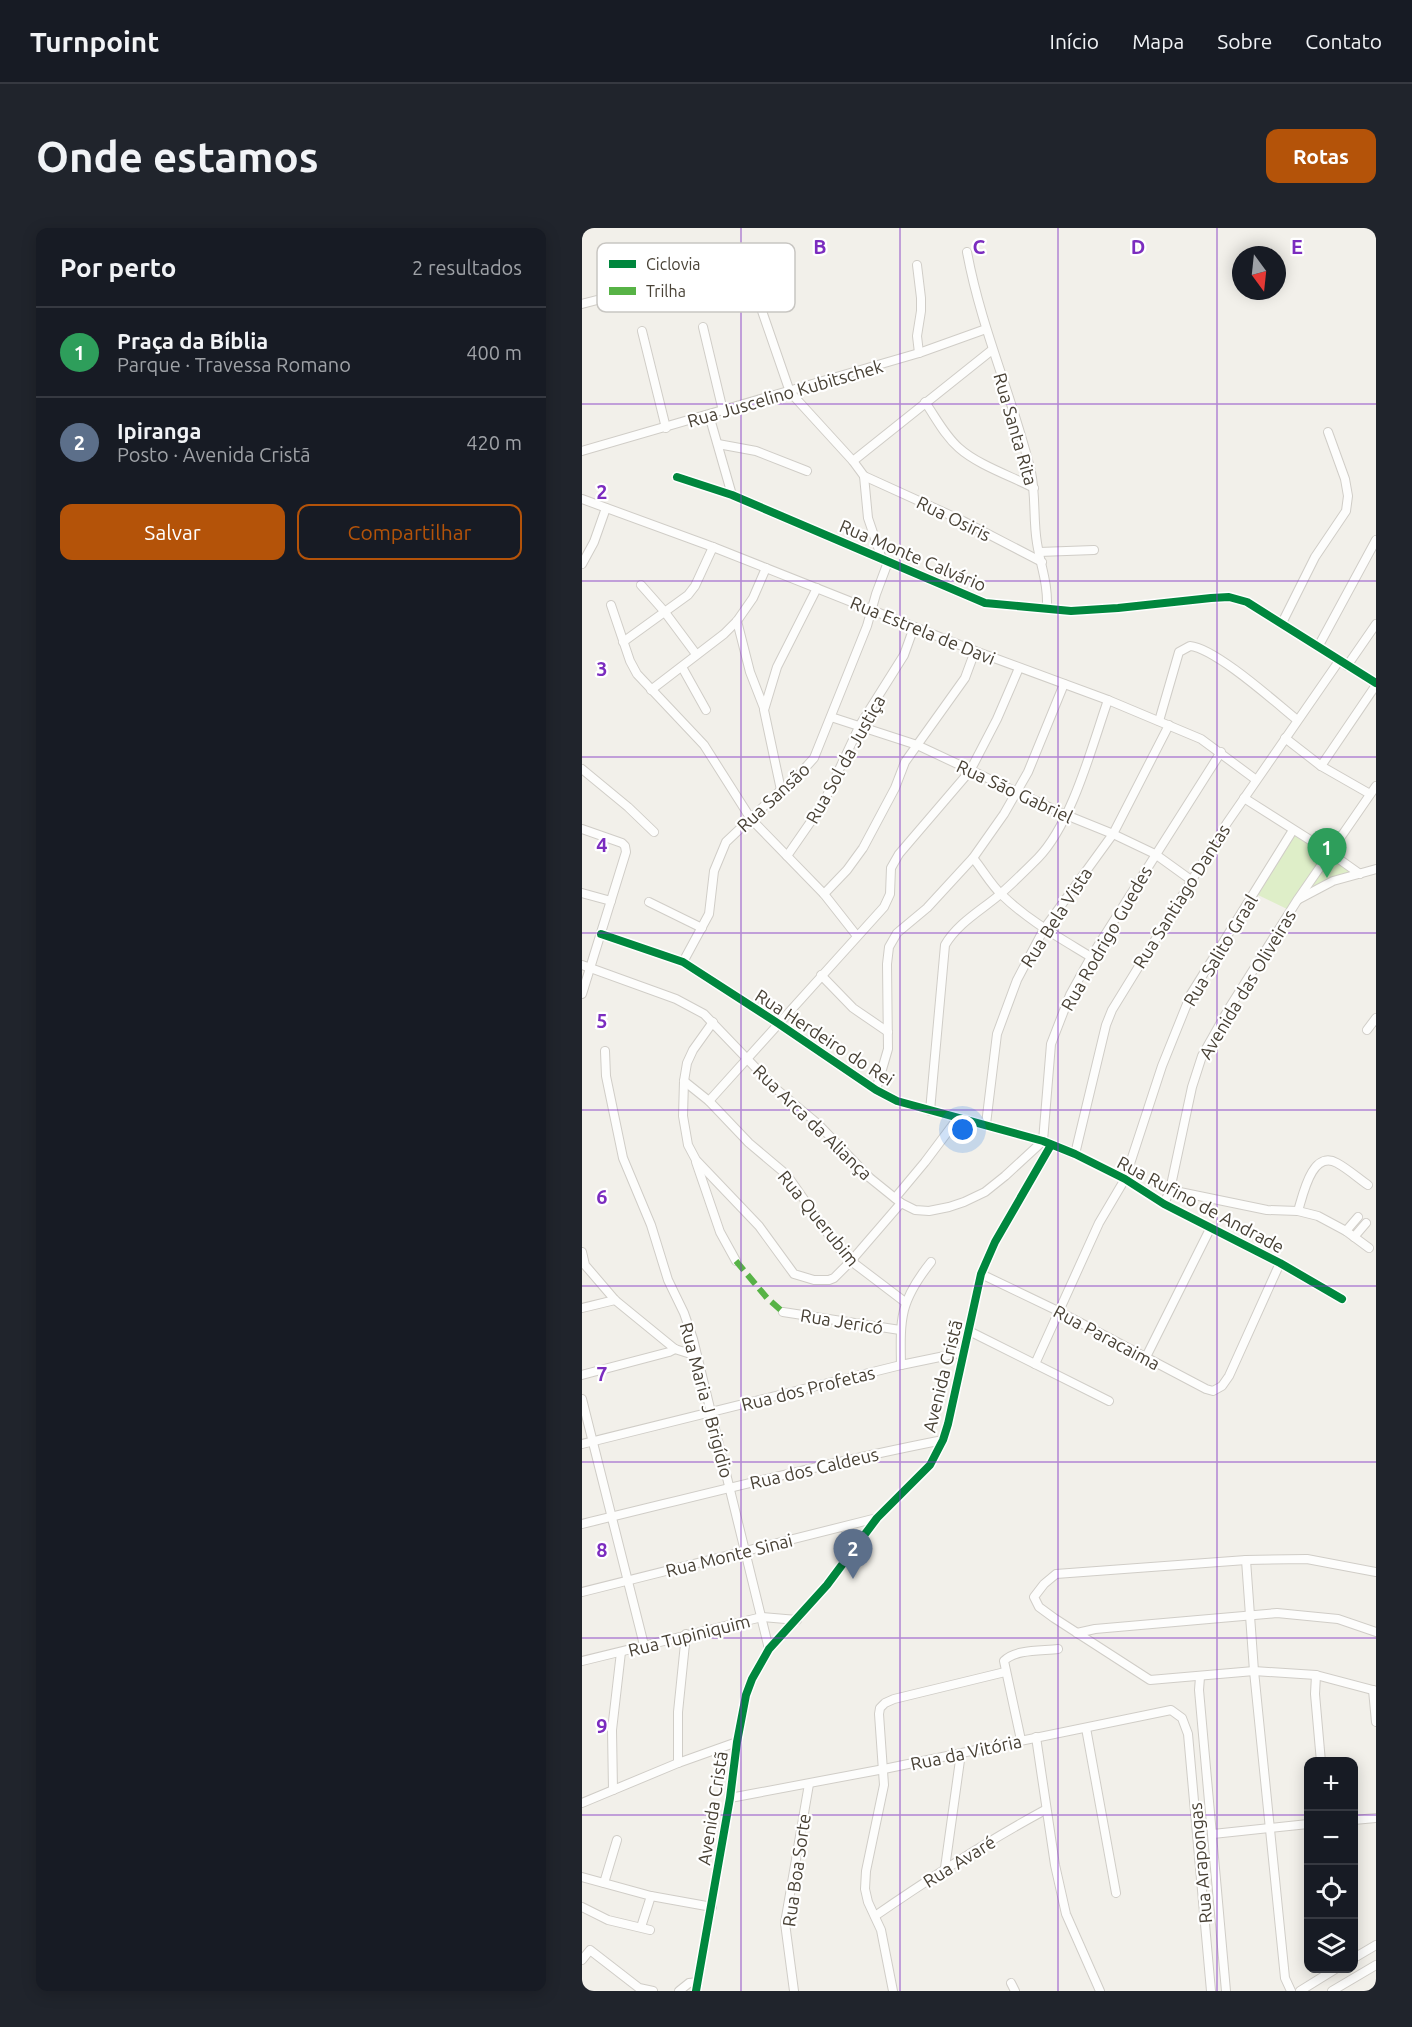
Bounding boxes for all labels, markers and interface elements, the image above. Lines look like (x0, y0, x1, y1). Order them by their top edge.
text: Turnpoint (30, 26, 159, 57)
text: Início (1050, 29, 1099, 53)
text: Mapa (1132, 29, 1184, 53)
text: Sobre (1217, 29, 1272, 53)
text: Contato (1305, 29, 1382, 53)
button: Rotas (1266, 129, 1376, 183)
text: Onde estamos (36, 133, 319, 180)
text: B (813, 235, 827, 258)
text: C (973, 235, 986, 258)
text: D (1131, 235, 1145, 258)
text: E (1291, 235, 1303, 258)
legend (597, 243, 795, 312)
north arrow (1232, 246, 1286, 300)
text: Por perto (60, 253, 176, 282)
text: Ciclovia (646, 255, 701, 273)
text: 2 resultados (412, 256, 522, 279)
text: Trilha (646, 282, 686, 300)
text: Praça da Bíblia (117, 328, 268, 353)
text: 1 (74, 341, 85, 364)
text: 400 m (466, 341, 522, 364)
text: Parque · Travessa Romano (117, 353, 351, 376)
street label: Rua Juscelino Kubitschek (685, 355, 885, 431)
street label: Rua Santa Rita (990, 370, 1042, 488)
text: Ipiranga (117, 418, 202, 443)
text: 2 (74, 431, 85, 454)
text: 420 m (466, 431, 522, 454)
text: Posto · Avenida Cristã (117, 443, 311, 466)
text: 2 (596, 480, 608, 503)
street label: Rua Osiris (914, 491, 995, 545)
button: Salvar (60, 504, 285, 560)
button: Compartilhar (297, 504, 522, 560)
street label: Rua Monte Calvário (837, 515, 989, 595)
street label: Rua Estrela de Davi (848, 592, 998, 668)
text: 3 (596, 657, 608, 680)
street label: Rua Sol da Justiça (801, 691, 889, 827)
street label: Rua São Gabriel (954, 755, 1076, 827)
street label: Rua Sansão (733, 759, 813, 835)
street label: Rua Santiago Dantas (1129, 820, 1234, 972)
pin: 1 (1308, 828, 1346, 878)
text: 4 (596, 833, 608, 856)
street label: Rua Rodrigo Guedes (1056, 862, 1156, 1014)
street label: Rua Bela Vista (1016, 863, 1096, 971)
street label: Rua Salito Graal (1179, 890, 1261, 1009)
street label: Avenida das Oliveiras (1195, 906, 1300, 1062)
street label: Rua Herdeiro do Rei (752, 985, 898, 1089)
text: 5 (596, 1009, 608, 1032)
street label: Rua Arca da Aliança (750, 1060, 876, 1184)
your location (948, 1115, 977, 1144)
street label: Rua Rufino de Andrade (1114, 1151, 1288, 1257)
street label: Rua Querubim (774, 1166, 863, 1270)
text: 6 (596, 1185, 608, 1208)
street label: Rua Paracaima (1050, 1301, 1164, 1373)
street label: Rua Jericó (799, 1305, 885, 1337)
street label: Avenida Cristã (918, 1318, 966, 1434)
street label: Rua Maria J Brigídio (677, 1320, 737, 1480)
text: 7 (596, 1362, 608, 1385)
street label: Rua dos Profetas (739, 1362, 877, 1414)
street label: Rua dos Caldeus (748, 1443, 880, 1493)
street label: Rua Monte Sinai (663, 1530, 795, 1580)
pin: 2 (834, 1530, 872, 1579)
text: 8 (596, 1538, 608, 1561)
street label: Rua Tupiniquim (626, 1610, 752, 1660)
text: 9 (596, 1714, 608, 1737)
street label: Rua da Vitória (909, 1730, 1023, 1774)
street label: Avenida Cristã (693, 1750, 731, 1866)
map controls (1304, 1757, 1358, 1973)
button: + (1304, 1757, 1358, 1811)
street label: Rua Arapongas (1185, 1801, 1215, 1924)
button: − (1304, 1811, 1358, 1865)
street label: Rua Boa Sorte (778, 1812, 814, 1928)
street label: Rua Avaré (919, 1831, 999, 1891)
button: locate (1304, 1865, 1358, 1919)
button: layers (1304, 1919, 1358, 1973)

